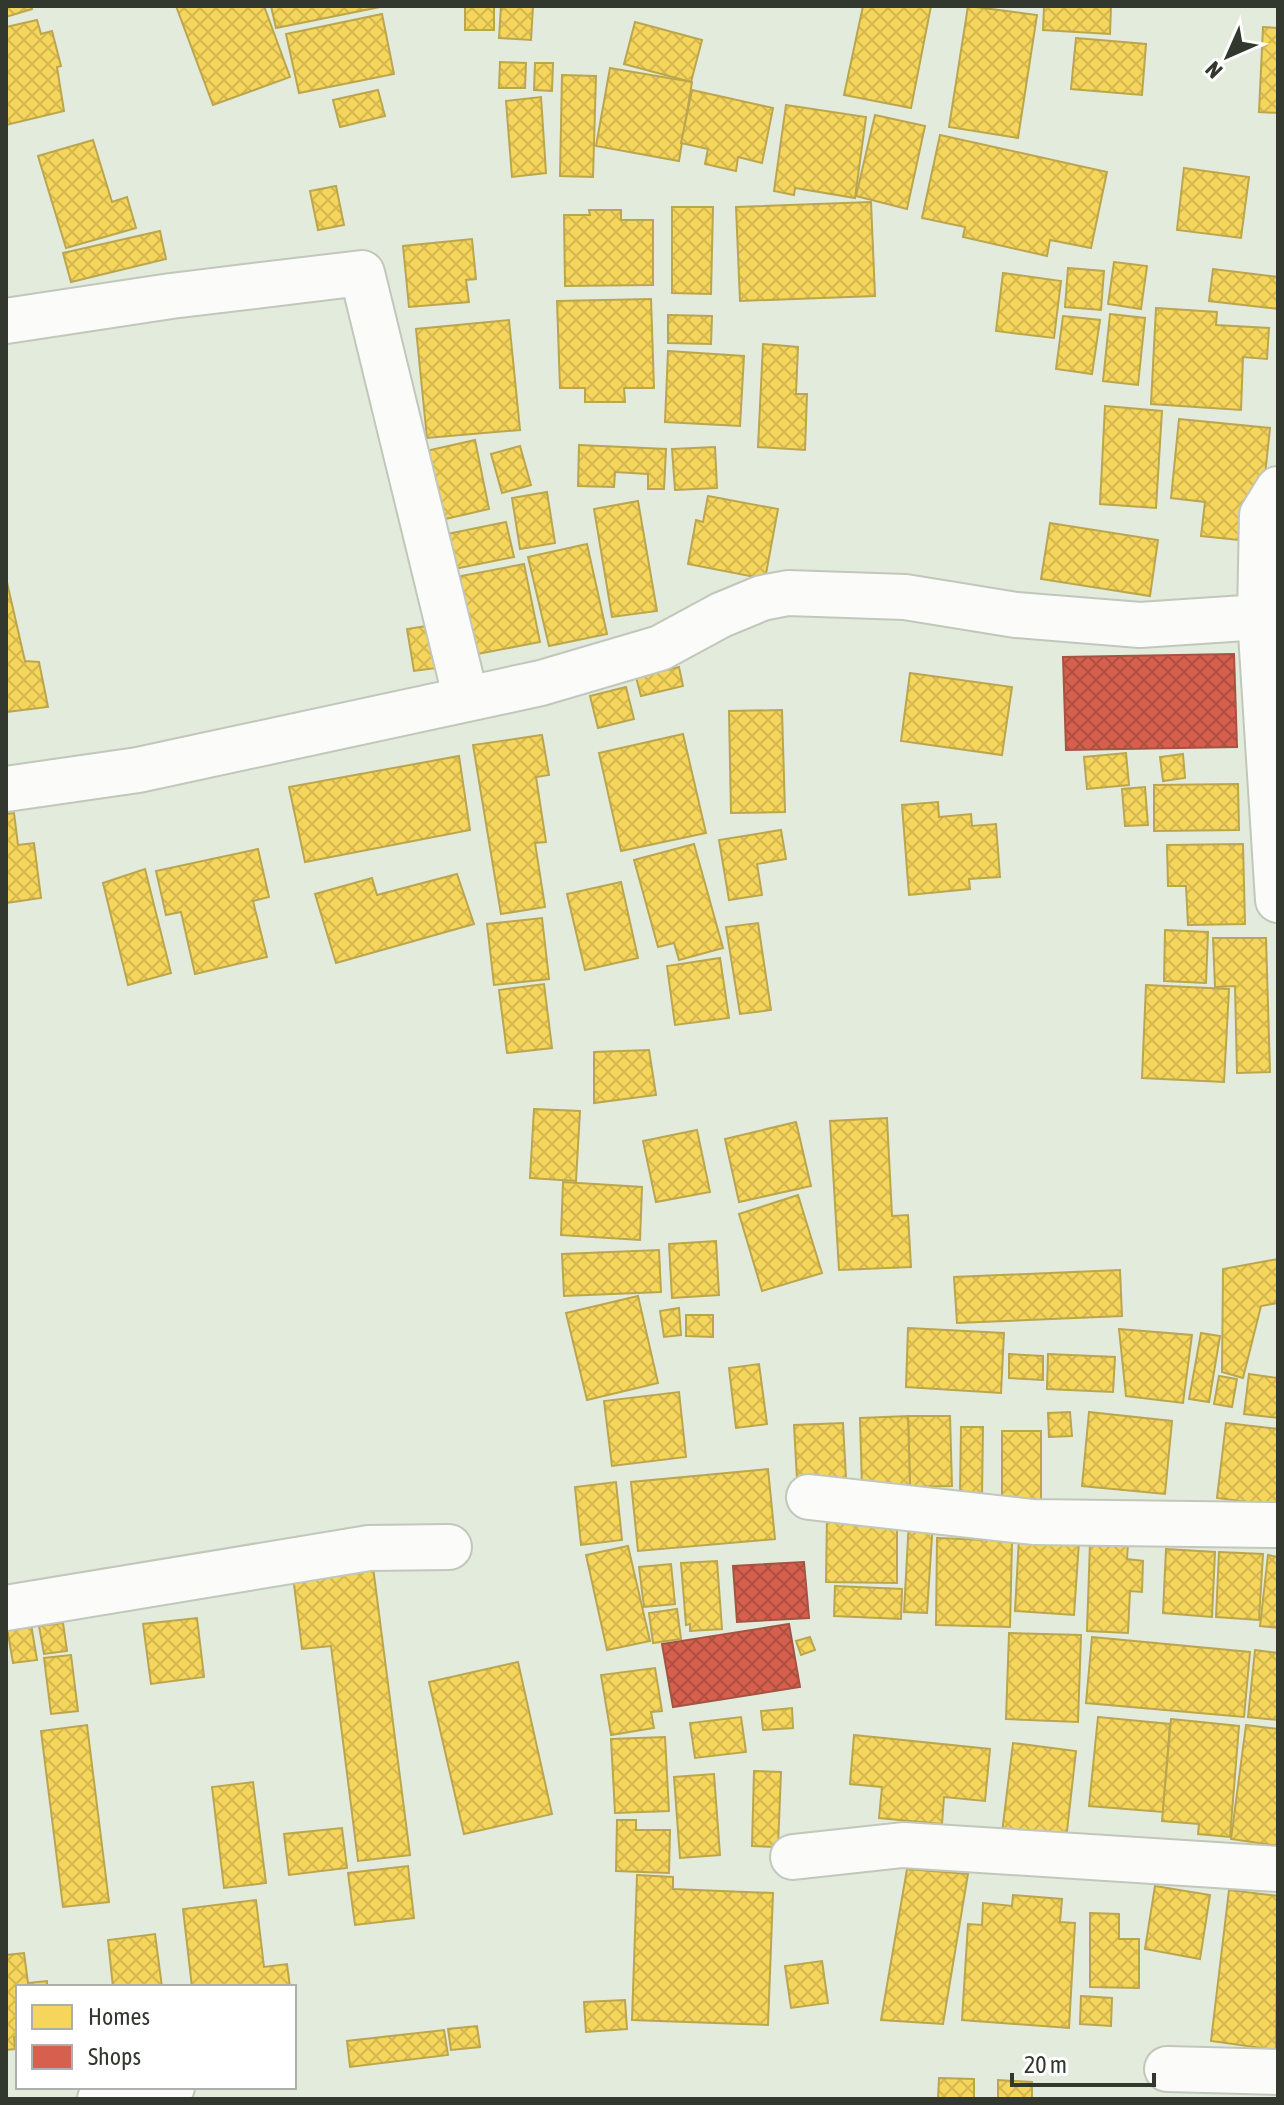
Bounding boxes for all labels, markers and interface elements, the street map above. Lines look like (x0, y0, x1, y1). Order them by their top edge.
north arrow (1188, 16, 1268, 96)
text: N (1200, 56, 1228, 84)
legend (16, 1985, 296, 2089)
text: Homes (88, 2003, 150, 2030)
scale bar (1012, 2037, 1154, 2087)
text: Shops (88, 2043, 141, 2070)
text: 20 m (1024, 2051, 1067, 2078)

